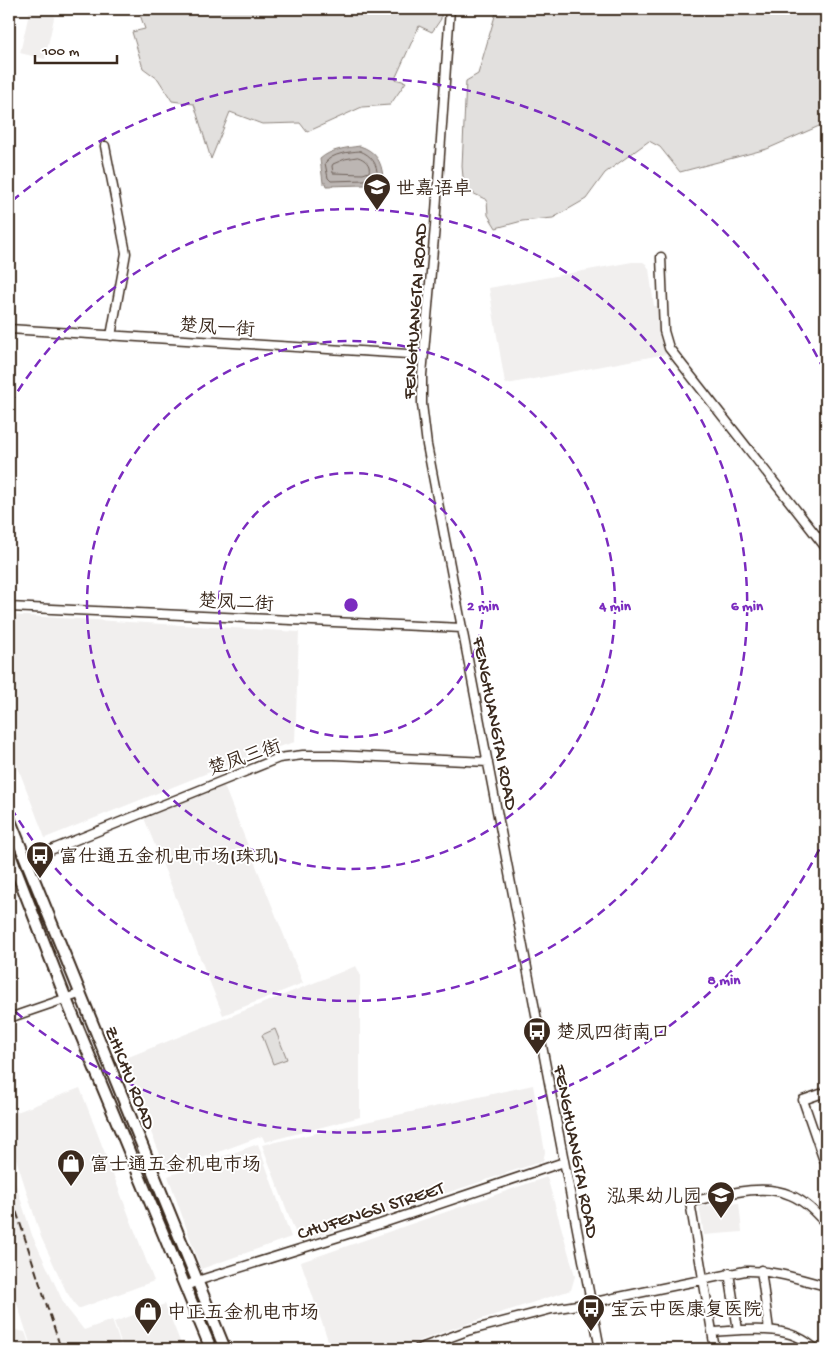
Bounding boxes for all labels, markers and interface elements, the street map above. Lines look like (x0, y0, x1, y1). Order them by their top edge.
scale bar (35, 32, 118, 64)
text: 100 m (41, 43, 80, 61)
school or university icon: 世嘉语卓 (362, 172, 392, 211)
place label: 世嘉语卓 (396, 178, 472, 202)
street label: FENGHUANGTAI ROAD (399, 222, 434, 401)
street label: 楚凤一街 (178, 314, 256, 344)
street label: 楚凤二街 (197, 590, 274, 618)
centre of rings (342, 596, 360, 614)
text: 2 min (467, 598, 500, 616)
text: 4 min (598, 598, 632, 616)
text: 6 min (731, 598, 764, 616)
street label: FENGHUANGTAI ROAD (465, 634, 522, 813)
street label: 楚凤三街 (205, 735, 285, 783)
bus stop icon: 富仕通五金机电市场(珠玑) (25, 840, 55, 879)
place label: 富仕通五金机电市场(珠玑) (59, 846, 279, 870)
text: 8 min (708, 972, 741, 990)
bus stop icon: 楚凤四街南口 (522, 1016, 552, 1055)
place label: 楚凤四街南口 (556, 1022, 670, 1046)
street label: ZHICHU ROAD (98, 1023, 160, 1134)
street label: FENGHUANGTAI ROAD (546, 1062, 603, 1241)
shop icon: 富士通五金机电市场 (56, 1148, 86, 1187)
place label: 富士通五金机电市场 (90, 1154, 261, 1178)
street label: CHUFENGSI STREET (295, 1178, 448, 1247)
school or university icon: 泓果幼儿园 (706, 1180, 736, 1219)
place label: 泓果幼儿园 (607, 1186, 702, 1210)
bus stop icon: 宝云中医康复医院 (576, 1293, 606, 1332)
shop icon: 中正五金机电市场 (133, 1296, 163, 1335)
place label: 宝云中医康复医院 (610, 1299, 762, 1323)
place label: 中正五金机电市场 (167, 1302, 319, 1326)

